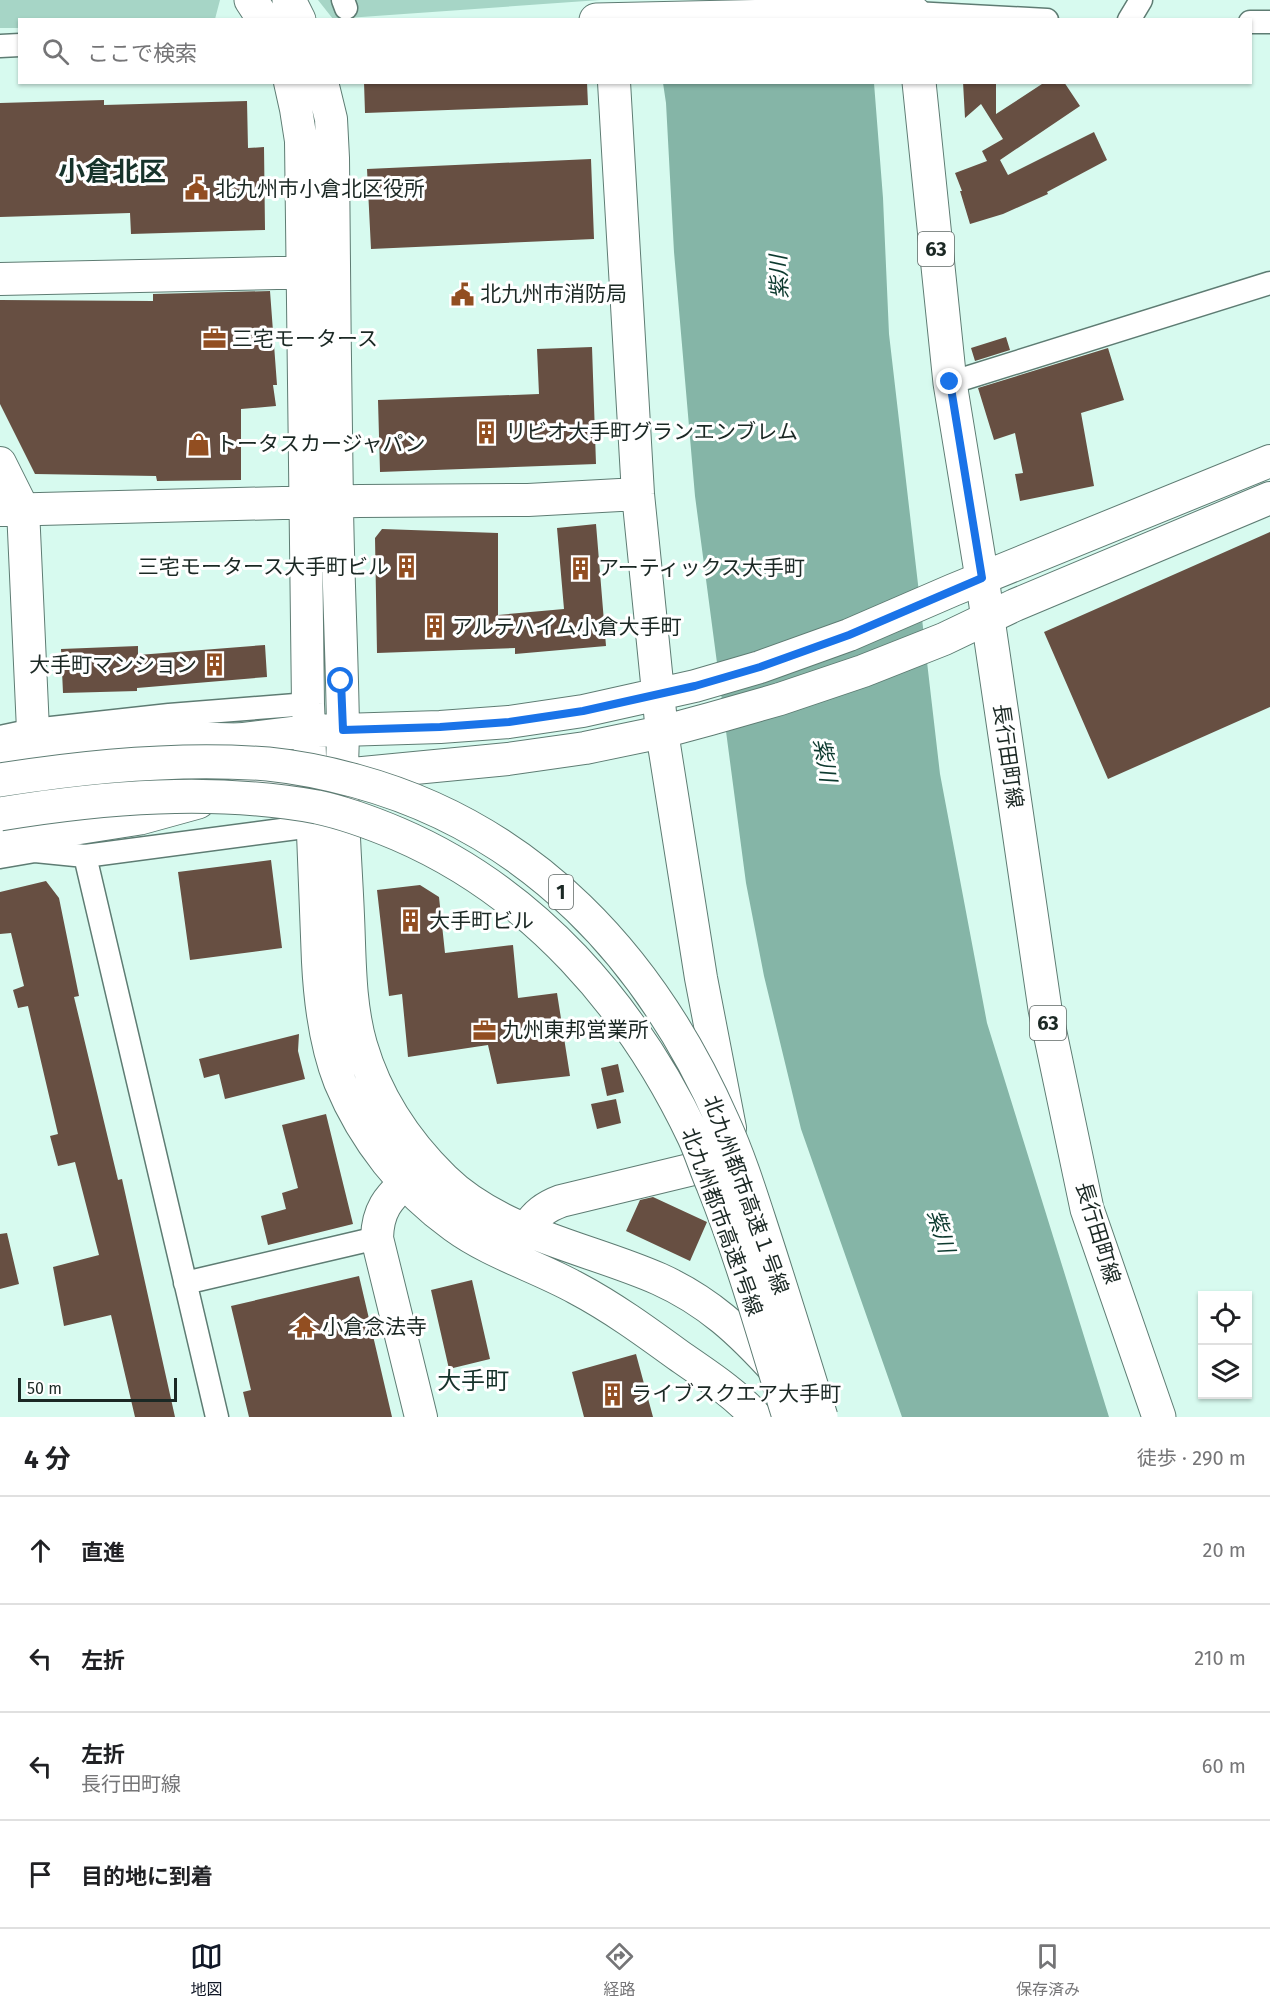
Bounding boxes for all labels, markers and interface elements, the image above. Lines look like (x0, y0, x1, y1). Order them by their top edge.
search box (18, 18, 1252, 84)
icon: search (39, 35, 72, 68)
text: ここで検索 (87, 40, 197, 67)
district label: 小倉北区 (58, 156, 166, 188)
public building icon: 北九州市小倉北区役所 (184, 176, 210, 202)
place label: 北九州市小倉北区役所 (215, 176, 425, 202)
road number: 63 (918, 232, 954, 266)
water label: 紫川 (765, 253, 793, 299)
public building icon: 北九州市消防局 (449, 281, 475, 307)
place label: 北九州市消防局 (480, 281, 627, 307)
office icon: 三宅モータース (201, 326, 227, 352)
place label: 三宅モータース (232, 326, 378, 352)
route end (936, 368, 962, 394)
building icon: リビオ大手町グランエンブレム (474, 419, 500, 445)
place label: リビオ大手町グランエンブレム (505, 419, 798, 445)
shop icon: トータスカージャパン (185, 431, 211, 457)
place label: トータスカージャパン (216, 431, 426, 457)
place label: 三宅モータース大手町ビル (138, 554, 389, 580)
building icon: 三宅モータース大手町ビル (394, 554, 420, 580)
building icon: アーティックス大手町 (567, 555, 593, 581)
place label: アーティックス大手町 (598, 555, 805, 581)
building icon: アルテハイム小倉大手町 (421, 614, 447, 640)
place label: アルテハイム小倉大手町 (452, 614, 682, 640)
place label: 大手町マンション (29, 652, 197, 678)
building icon: 大手町マンション (202, 652, 228, 678)
route start (327, 667, 353, 693)
street label: 長行田町線 (988, 702, 1028, 810)
water label: 紫川 (808, 736, 842, 786)
road number: 1 (549, 875, 573, 909)
building icon: 大手町ビル (398, 908, 424, 934)
place label: 大手町ビル (429, 908, 534, 934)
road number: 63 (1030, 1006, 1066, 1040)
office icon: 九州東邦営業所 (471, 1017, 497, 1043)
place label: 九州東邦営業所 (502, 1017, 649, 1043)
street label: 北九州都市高速１号線 (698, 1092, 794, 1298)
street label: 北九州都市高速1号線 (676, 1124, 768, 1320)
street label: 長行田町線 (1070, 1179, 1126, 1287)
water label: 紫川 (922, 1206, 961, 1258)
map controls (1198, 1291, 1252, 1399)
button: locate (1198, 1291, 1252, 1345)
temple icon: 小倉念法寺 (291, 1314, 317, 1340)
place label: 小倉念法寺 (322, 1314, 427, 1340)
button: layers (1198, 1345, 1252, 1399)
district label: 大手町 (437, 1367, 509, 1395)
scale bar (18, 1375, 177, 1402)
text: 50 m (27, 1379, 62, 1398)
building icon: ライブスクエア大手町 (600, 1381, 626, 1407)
place label: ライブスクエア大手町 (631, 1381, 841, 1407)
text: 4 分 (24, 1444, 71, 1475)
text: 徒歩 · 290 m (1137, 1446, 1246, 1470)
icon: ahead (24, 1534, 57, 1567)
text: 20 m (1203, 1538, 1246, 1562)
text: 直進 (81, 1539, 125, 1566)
icon: left (24, 1642, 57, 1675)
text: 210 m (1194, 1646, 1246, 1670)
text: 左折 (81, 1647, 125, 1674)
text: 左折 (81, 1741, 125, 1768)
icon: left (24, 1750, 57, 1783)
text: 60 m (1202, 1754, 1246, 1778)
text: 長行田町線 (81, 1772, 181, 1796)
icon: arrive (24, 1858, 57, 1891)
text: 目的地に到着 (81, 1863, 213, 1890)
tab: 地図 (190, 1940, 223, 2000)
tab: 経路 (603, 1940, 636, 2000)
tab: 保存済み (1016, 1940, 1080, 2000)

